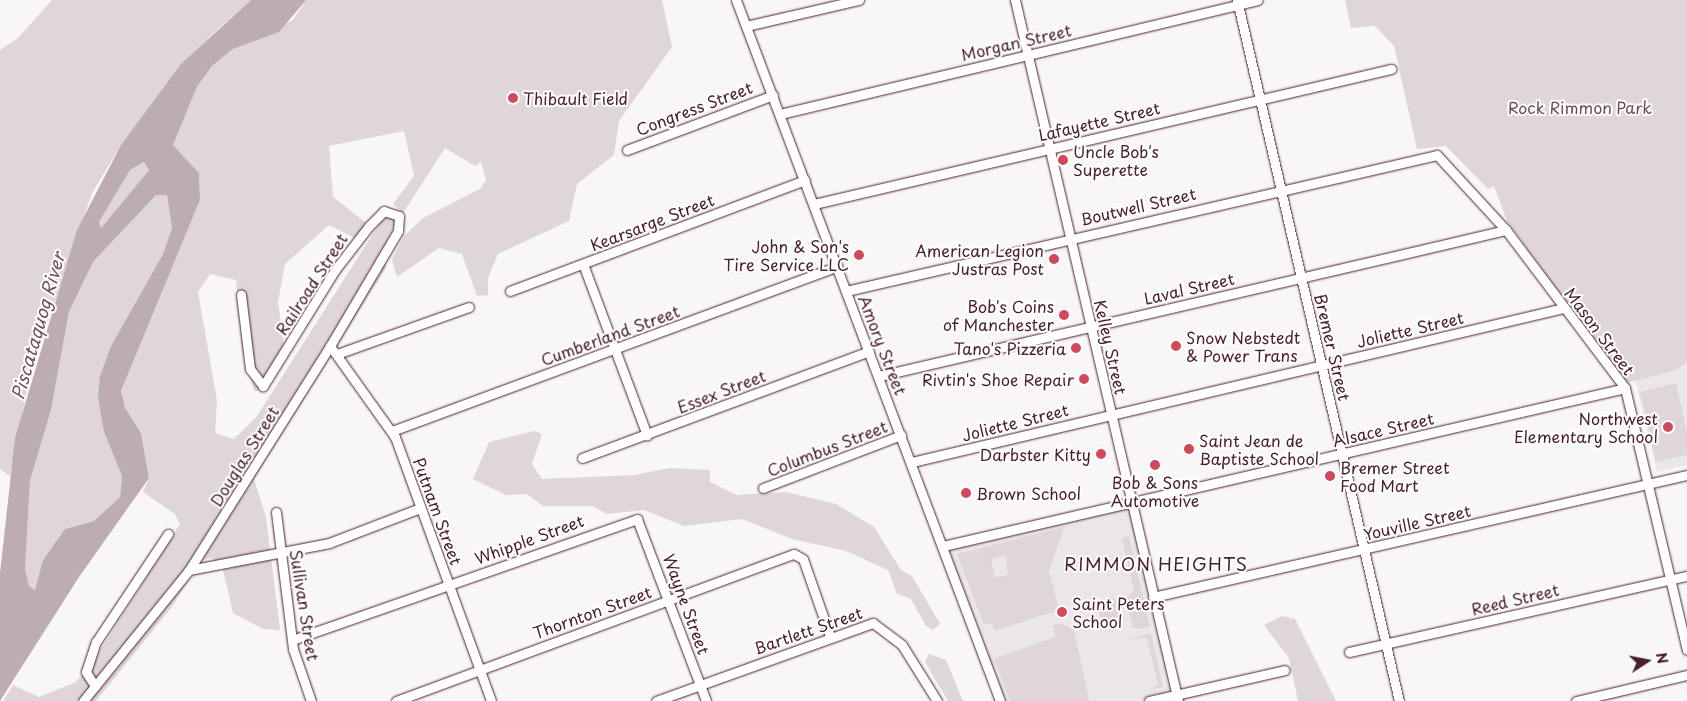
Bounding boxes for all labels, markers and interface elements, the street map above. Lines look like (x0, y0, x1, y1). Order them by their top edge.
street label: Morgan Street (959, 20, 1073, 64)
street label: Congress Street (633, 77, 755, 139)
place label: Thibault Field (523, 88, 628, 108)
marker: Thibault Field (507, 92, 519, 104)
park label: Rock Rimmon Park (1507, 97, 1653, 117)
street label: Lafayette Street (1036, 98, 1162, 144)
place label: Uncle Bob's Superette (1073, 141, 1161, 179)
marker: Uncle Bob's Superette (1057, 154, 1069, 166)
street label: Boutwell Street (1078, 183, 1198, 229)
street label: Kearsarge Street (587, 190, 717, 254)
street label: Railroad Street (271, 230, 351, 338)
place label: John & Son's Tire Service LLC (724, 236, 849, 274)
place label: American Legion Justras Post (915, 240, 1044, 278)
water label: Piscataquog River (7, 249, 69, 403)
marker: John & Son's Tire Service LLC (853, 249, 865, 261)
marker: American Legion Justras Post (1048, 253, 1060, 265)
street label: Laval Street (1142, 268, 1236, 308)
street label: Mason Street (1561, 284, 1639, 378)
street label: Bremer Street (1311, 291, 1355, 403)
street label: Amory Street (855, 292, 911, 398)
place label: Bob's Coins of Manchester (944, 296, 1054, 334)
street label: Kelley Street (1091, 297, 1131, 397)
street label: Cumberland Street (538, 301, 682, 369)
street label: Joliette Street (1355, 307, 1465, 351)
marker: Bob's Coins of Manchester (1058, 309, 1070, 321)
place label: Snow Nebstedt & Power Trans (1186, 327, 1299, 365)
place label: Tano's Pizzeria (954, 338, 1066, 358)
marker: Snow Nebstedt & Power Trans (1170, 340, 1182, 352)
marker: Tano's Pizzeria (1070, 342, 1082, 354)
street label: Essex Street (673, 365, 769, 417)
place label: Rivtin's Shoe Repair (921, 369, 1074, 389)
marker: Rivtin's Shoe Repair (1078, 373, 1090, 385)
street label: Joliette Street (960, 400, 1070, 444)
street label: Douglas Street (206, 402, 282, 510)
street label: Alsace Street (1330, 408, 1436, 450)
place label: Northwest Elementary School (1514, 408, 1658, 446)
street label: Columbus Street (764, 416, 890, 480)
marker: Northwest Elementary School (1662, 421, 1674, 433)
place label: Saint Jean de Baptiste School (1199, 430, 1319, 468)
marker: Saint Jean de Baptiste School (1183, 443, 1195, 455)
place label: Darbster Kitty (979, 444, 1091, 464)
marker: Darbster Kitty (1095, 448, 1107, 460)
street label: Putnam Street (410, 455, 466, 567)
place label: Bremer Street Food Mart (1340, 457, 1450, 495)
marker: Bob & Sons Automotive (1149, 459, 1161, 471)
marker: Bremer Street Food Mart (1324, 470, 1336, 482)
place label: Bob & Sons Automotive (1111, 472, 1199, 510)
place label: Brown School (976, 483, 1081, 503)
marker: Brown School (960, 487, 972, 499)
street label: Youville Street (1361, 500, 1473, 544)
street label: Whipple Street (471, 510, 587, 568)
street label: Sullivan Street (287, 548, 323, 662)
street label: Wayne Street (660, 551, 714, 657)
district label: RIMMON HEIGHTS (1063, 553, 1249, 575)
street label: Reed Street (1469, 580, 1561, 618)
street label: Thornton Street (530, 582, 654, 642)
place label: Saint Peters School (1072, 593, 1165, 631)
street label: Bartlett Street (751, 602, 865, 658)
marker: Saint Peters School (1056, 606, 1068, 618)
north arrow (1622, 636, 1672, 686)
text: N (1651, 651, 1674, 665)

